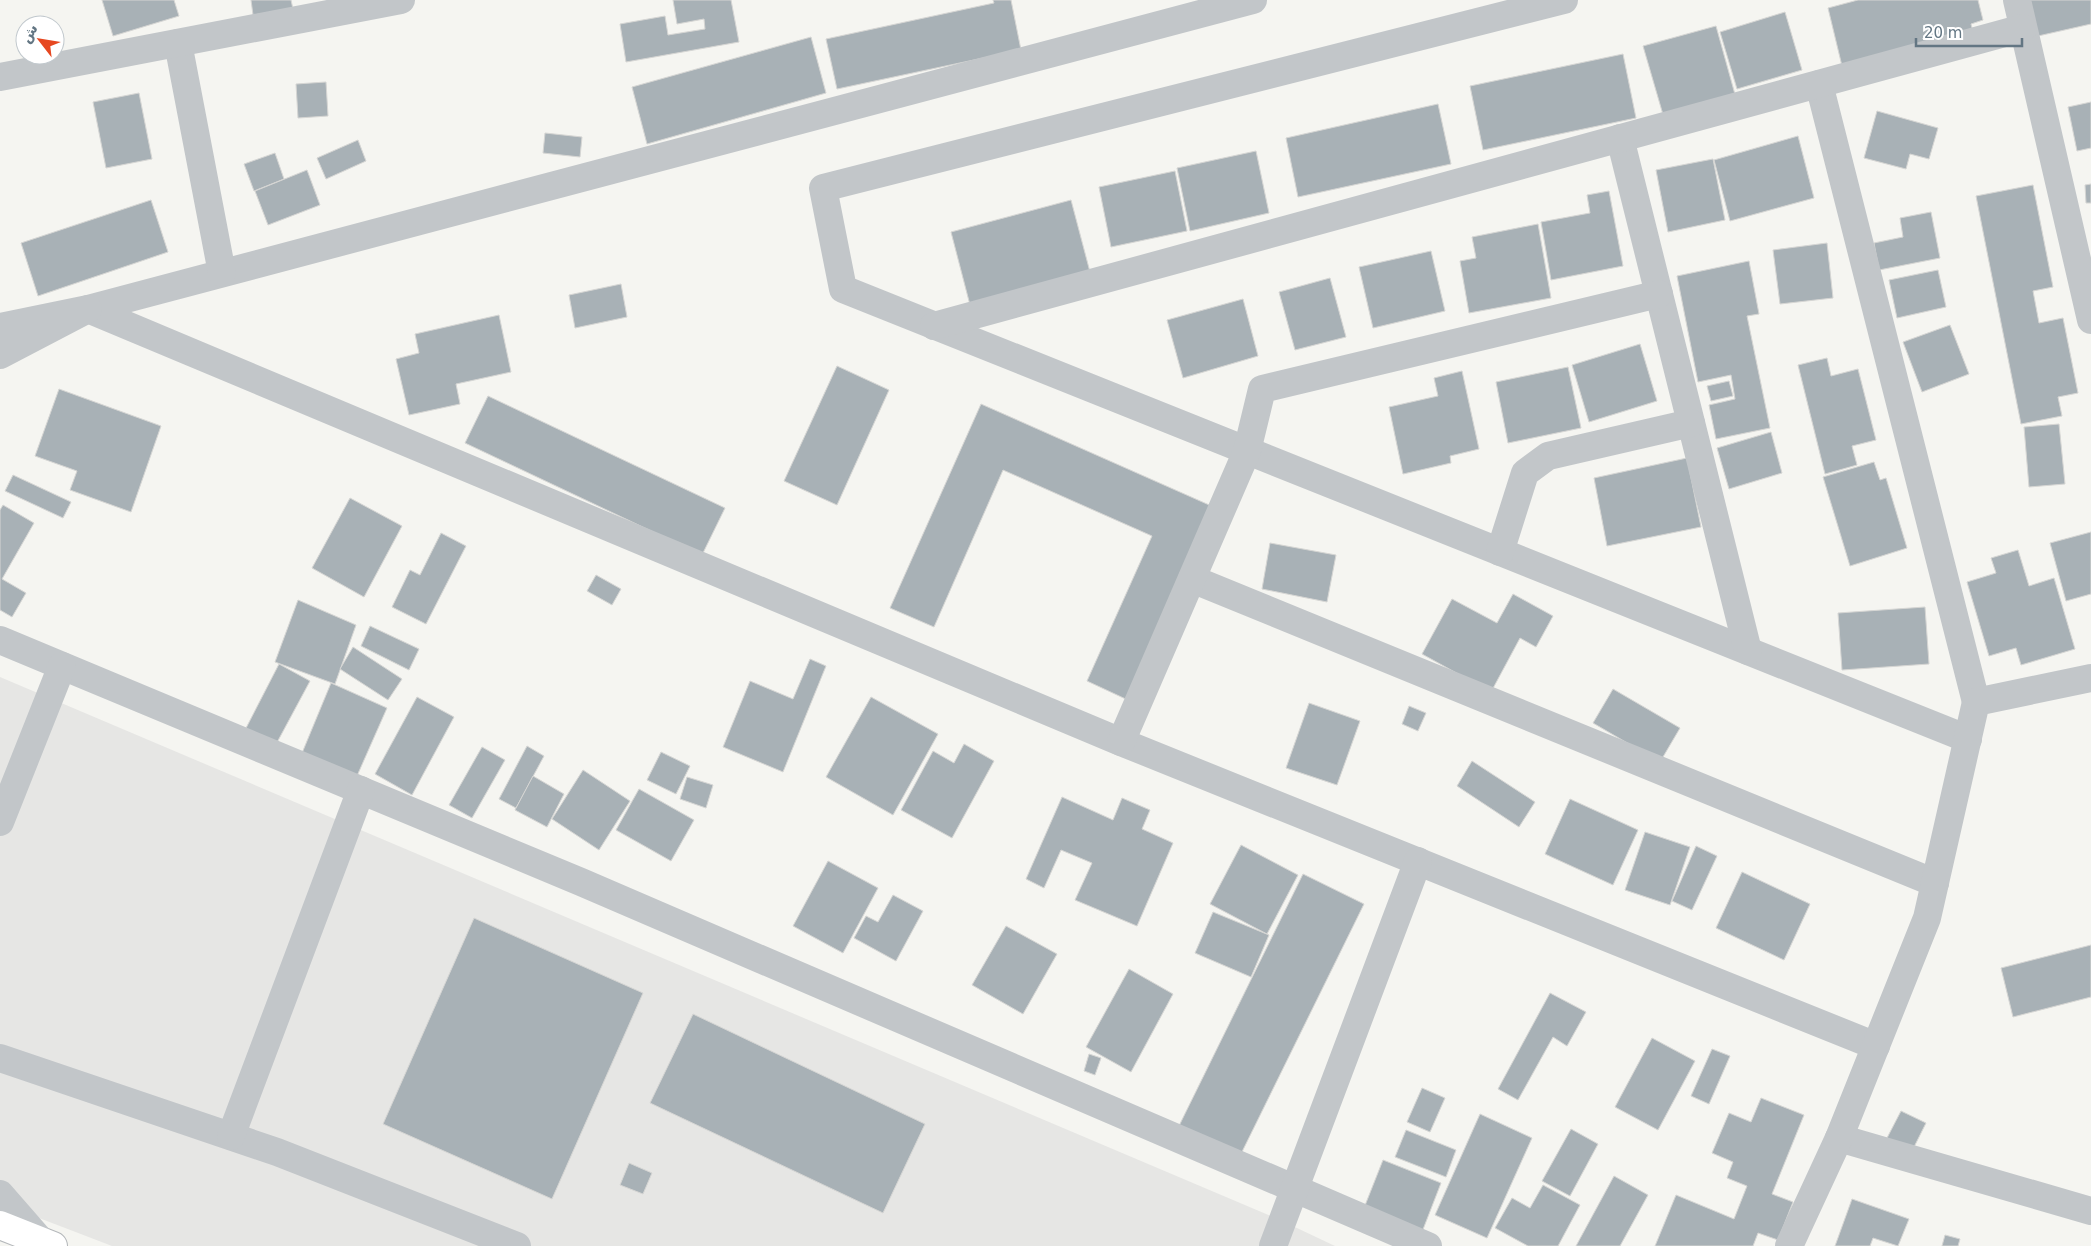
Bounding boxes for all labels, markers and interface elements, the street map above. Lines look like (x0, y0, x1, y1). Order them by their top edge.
north arrow (15, 15, 65, 65)
scale bar (1916, 15, 2022, 47)
text: ش (17, 21, 41, 46)
text: 20 m (1924, 24, 1962, 42)

